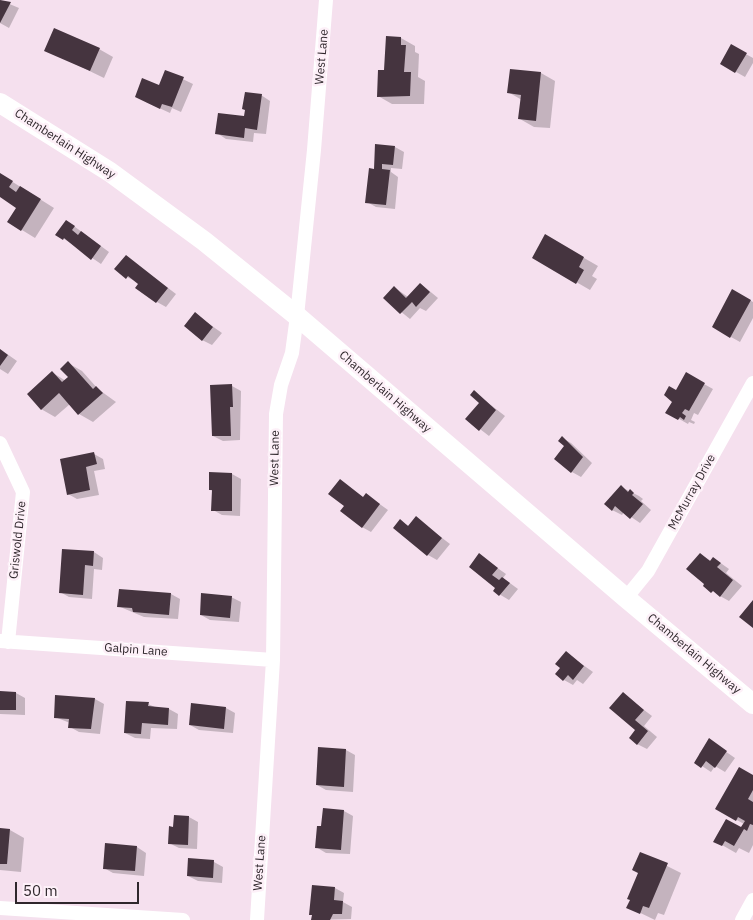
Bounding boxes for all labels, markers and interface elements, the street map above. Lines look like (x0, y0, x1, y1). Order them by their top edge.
street label: West Lane (312, 29, 332, 85)
street label: Chamberlain Highway (12, 106, 118, 182)
street label: Chamberlain Highway (336, 348, 434, 436)
street label: West Lane (267, 430, 283, 486)
street label: McMurray Drive (665, 452, 719, 532)
street label: Griswold Drive (7, 500, 29, 580)
street label: Chamberlain Highway (644, 611, 744, 697)
street label: Galpin Lane (104, 641, 168, 659)
street label: West Lane (251, 835, 269, 891)
scale bar (18, 872, 141, 904)
text: 50 m (23, 881, 58, 900)

